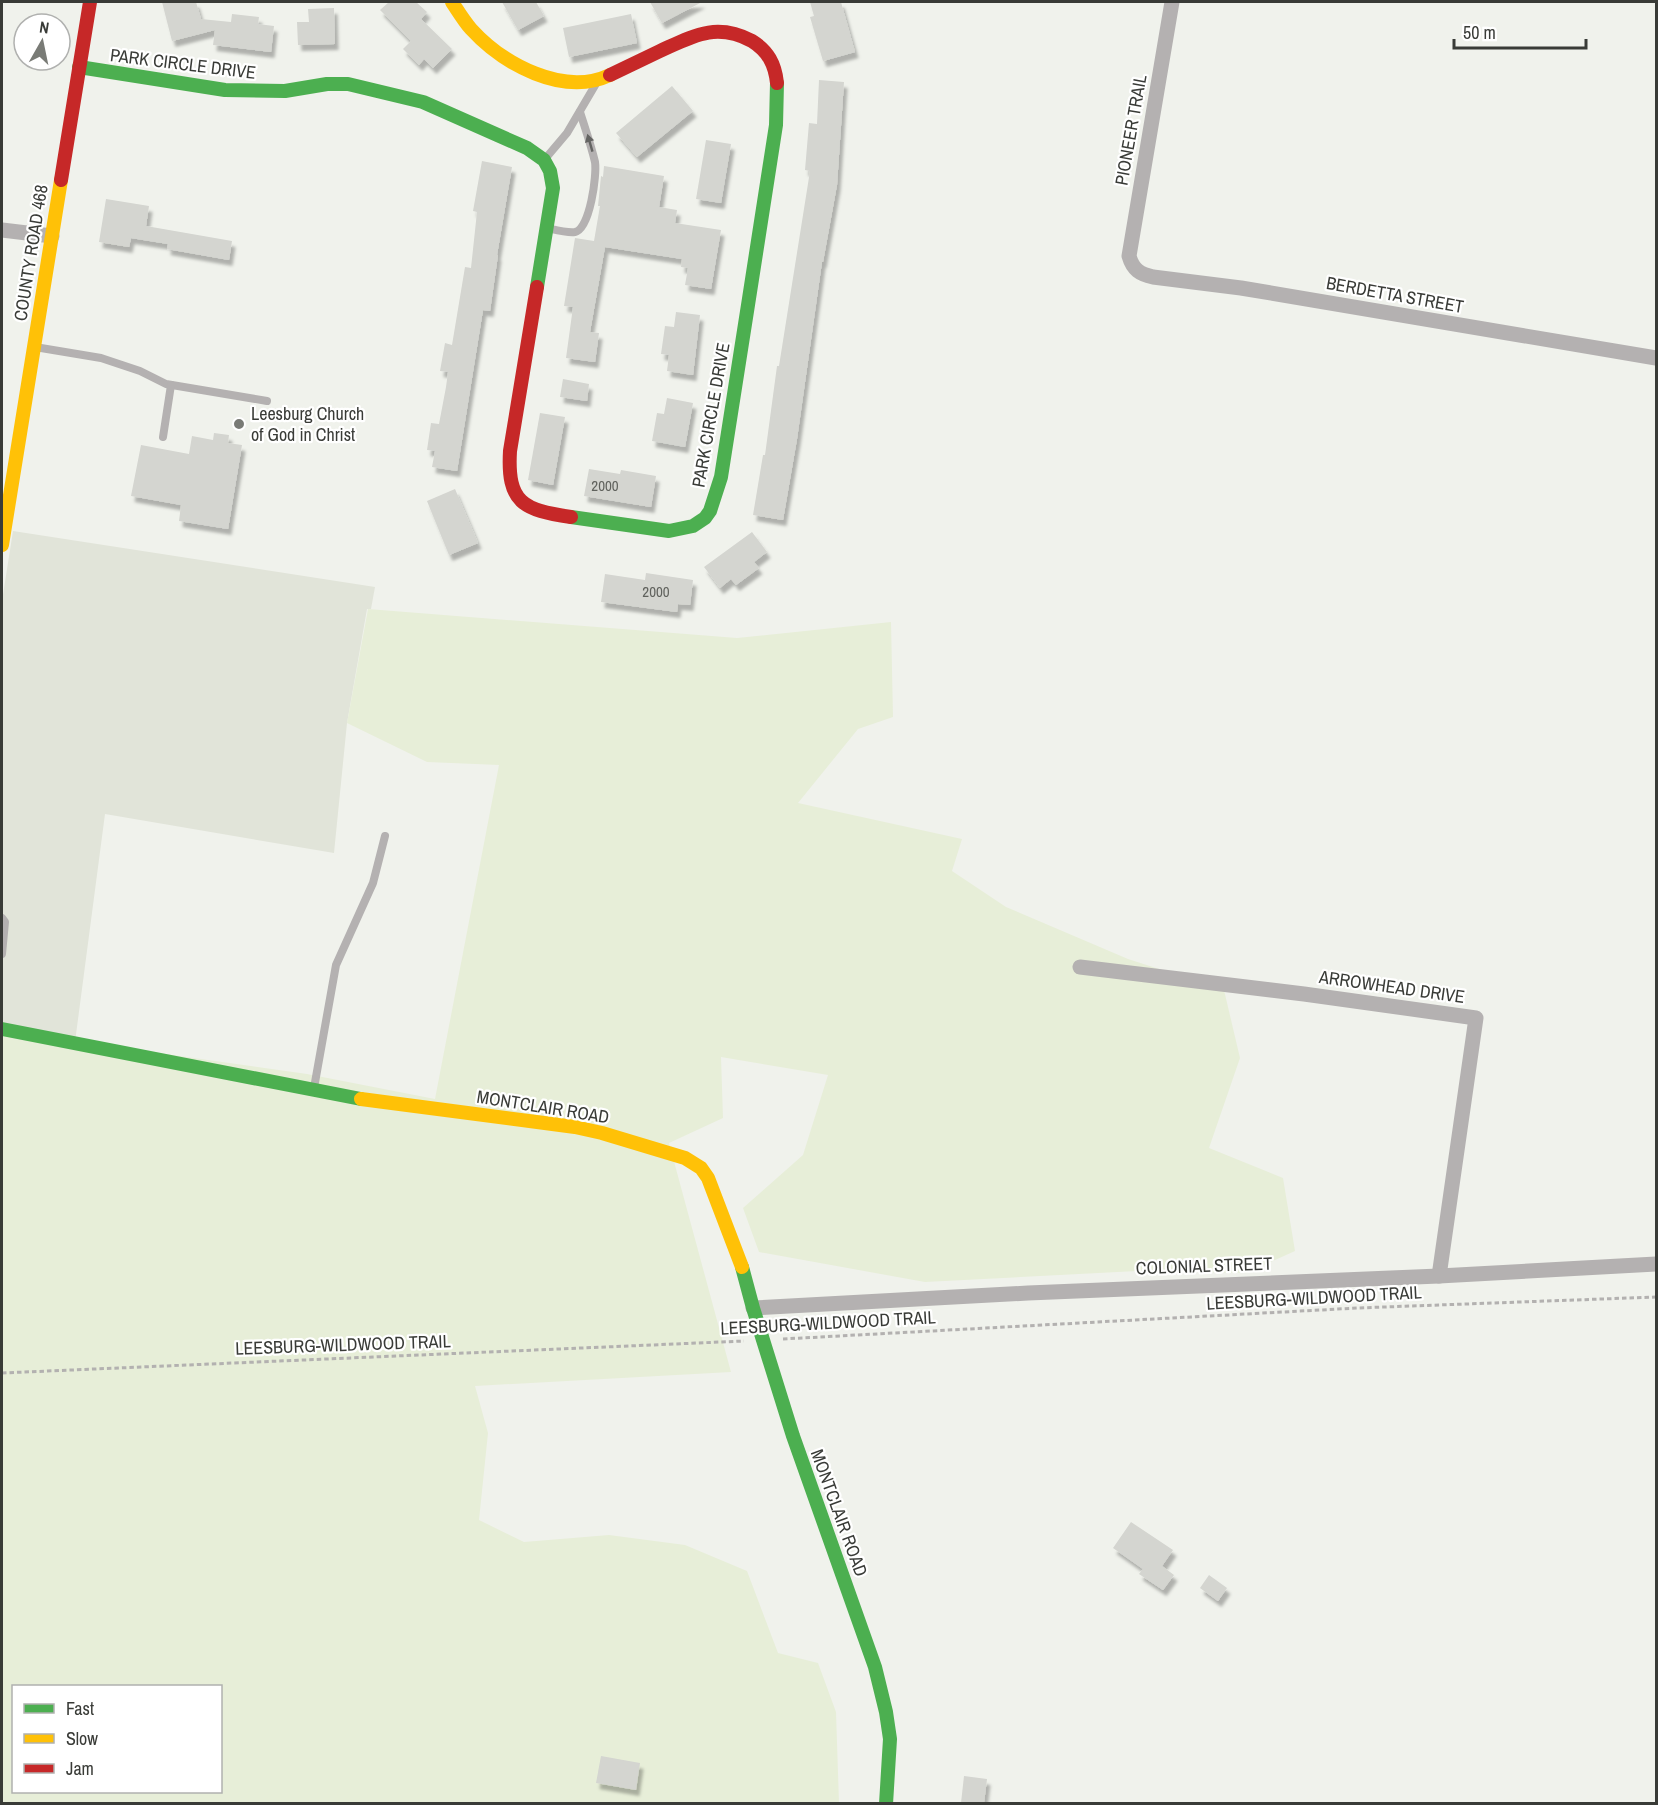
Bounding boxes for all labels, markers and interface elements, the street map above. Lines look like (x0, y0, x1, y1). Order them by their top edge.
north arrow (12, 12, 72, 72)
scale bar (1454, 12, 1586, 50)
text: N (38, 16, 51, 39)
text: 50 m (1463, 20, 1496, 45)
street label: PARK CIRCLE DRIVE (109, 42, 257, 85)
street label: PIONEER TRAIL (1108, 73, 1153, 187)
one-way arrow (584, 134, 594, 153)
street label: COUNTY ROAD 468 (7, 183, 54, 323)
street label: BERDETTA STREET (1324, 270, 1466, 319)
street label: PARK CIRCLE DRIVE (685, 341, 736, 489)
place label: Leesburg Church of God in Christ (251, 401, 364, 447)
marker: Leesburg Church of God in Christ (232, 417, 246, 431)
house number: 2000 (591, 475, 619, 496)
house number: 2000 (642, 581, 670, 602)
street label: ARROWHEAD DRIVE (1317, 964, 1466, 1009)
street label: MONTCLAIR ROAD (475, 1084, 611, 1129)
street label: COLONIAL STREET (1135, 1251, 1273, 1280)
street label: LEESBURG-WILDWOOD TRAIL (1206, 1279, 1422, 1316)
street label: LEESBURG-WILDWOOD TRAIL (720, 1304, 936, 1341)
street label: LEESBURG-WILDWOOD TRAIL (235, 1328, 451, 1361)
street label: MONTCLAIR ROAD (805, 1446, 874, 1580)
legend (12, 1685, 222, 1793)
text: Fast (66, 1696, 94, 1721)
text: Slow (66, 1726, 98, 1751)
text: Jam (66, 1756, 94, 1781)

